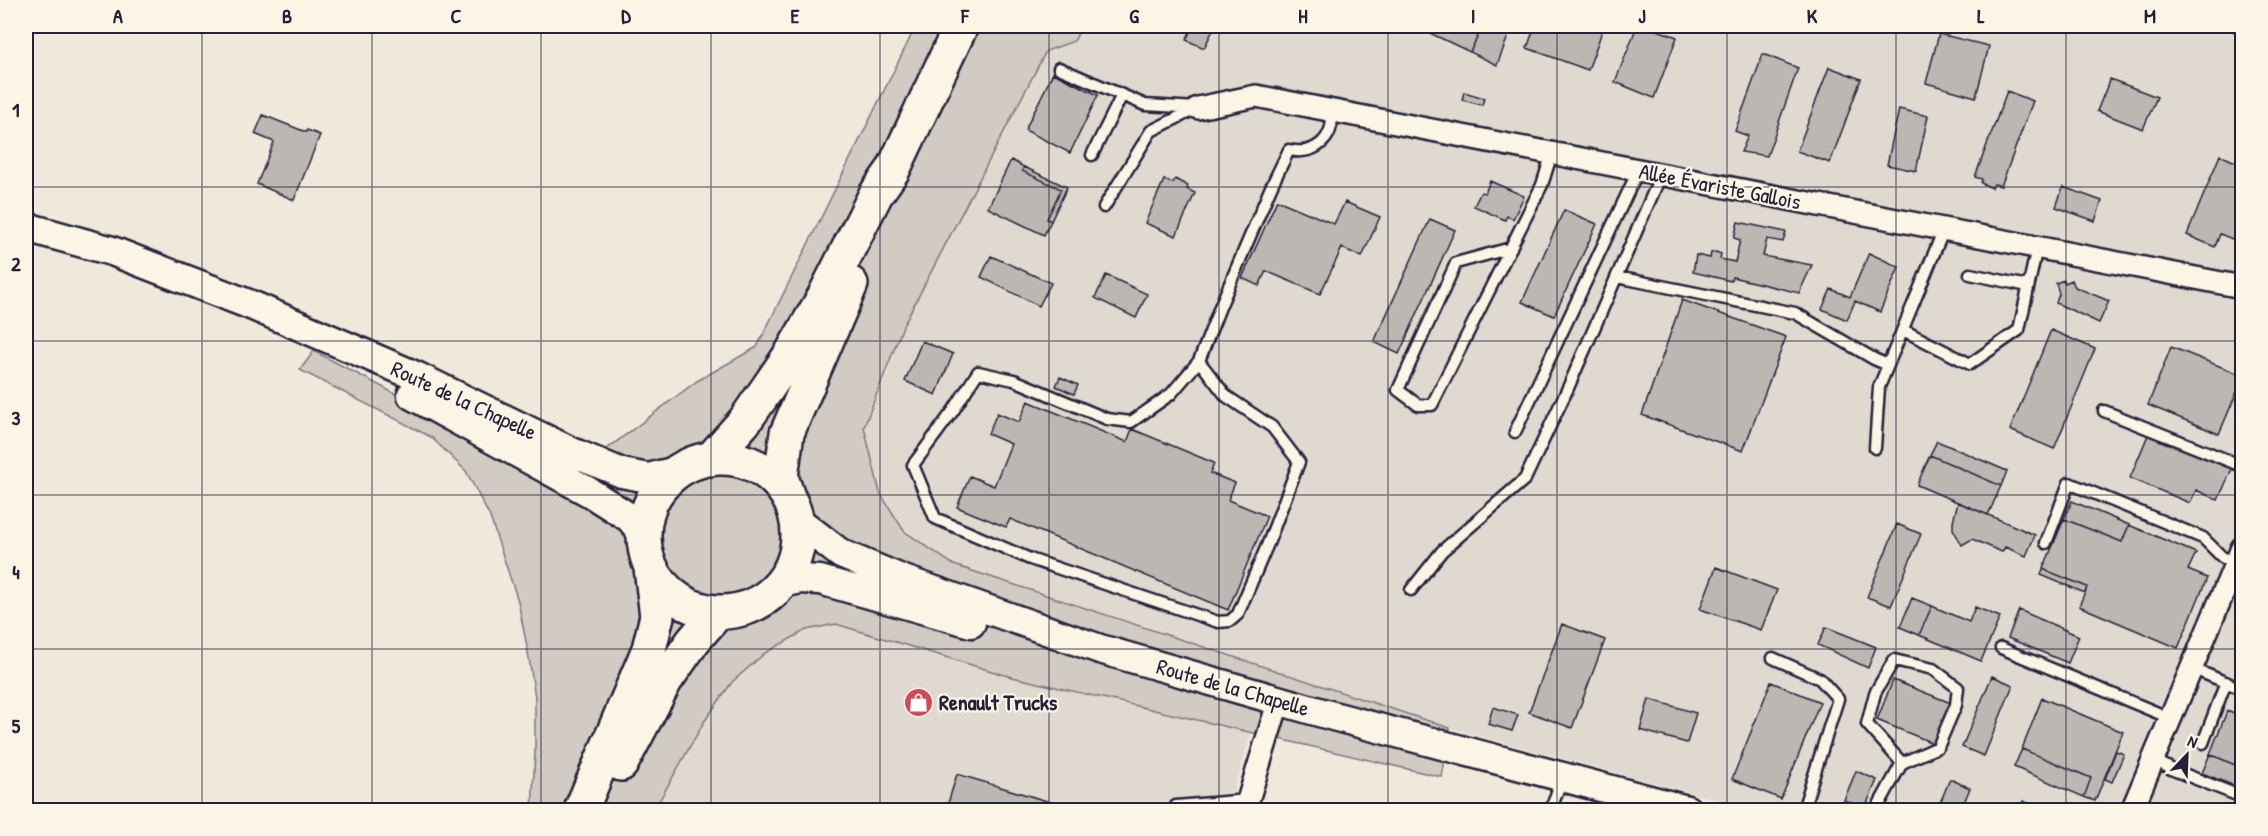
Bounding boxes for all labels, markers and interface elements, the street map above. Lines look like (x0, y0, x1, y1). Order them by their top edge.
text: A (113, 2, 123, 29)
text: B (282, 2, 292, 29)
text: C (451, 2, 462, 29)
text: D (621, 2, 631, 29)
text: E (791, 2, 800, 29)
text: F (960, 2, 970, 29)
text: G (1129, 2, 1139, 29)
text: H (1298, 2, 1308, 29)
text: I (1471, 2, 1475, 29)
text: J (1638, 2, 1646, 29)
text: K (1807, 2, 1818, 29)
text: L (1977, 2, 1985, 29)
text: M (2144, 2, 2156, 29)
text: 1 (12, 96, 20, 123)
street label: Allée Évariste Gallois (1637, 156, 1803, 216)
text: 2 (11, 250, 21, 277)
street label: Route de la Chapelle (386, 353, 542, 447)
text: 3 (12, 404, 21, 431)
text: 4 (12, 558, 20, 585)
street label: Route de la Chapelle (1153, 651, 1313, 723)
shop icon: Renault Trucks (902, 686, 934, 718)
place label: Renault Trucks (939, 687, 1058, 717)
text: 5 (12, 712, 21, 739)
north arrow (2157, 725, 2217, 785)
text: N (2185, 729, 2202, 753)

